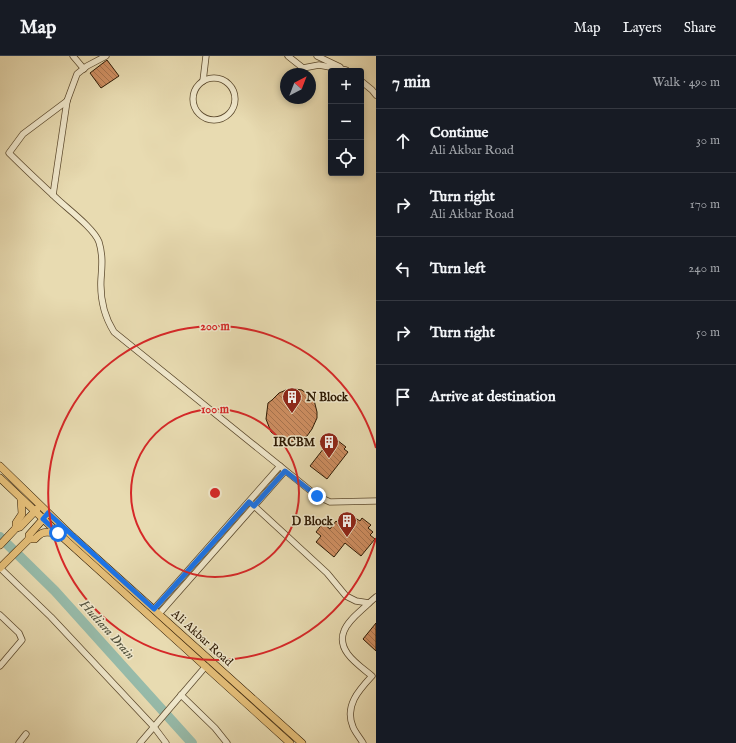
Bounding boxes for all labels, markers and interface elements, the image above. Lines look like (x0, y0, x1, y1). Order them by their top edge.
text: Map (20, 16, 56, 40)
text: Map (574, 19, 601, 37)
text: Layers (623, 19, 662, 37)
text: Share (684, 19, 716, 37)
north arrow (280, 68, 316, 104)
map controls (328, 68, 364, 176)
button: + (328, 68, 364, 104)
text: 7 min (392, 72, 430, 93)
text: Walk · 490 m (652, 74, 720, 91)
button: − (328, 104, 364, 140)
text: Continue (430, 123, 488, 142)
icon: ahead (392, 130, 414, 152)
text: 30 m (696, 132, 720, 149)
button: locate (328, 140, 364, 176)
text: Ali Akbar Road (430, 142, 514, 159)
text: Turn right (430, 187, 495, 206)
icon: right (392, 194, 414, 216)
text: 170 m (690, 196, 720, 213)
text: Ali Akbar Road (430, 206, 514, 223)
icon: left (392, 258, 414, 280)
text: Turn left (430, 259, 486, 278)
text: 240 m (688, 260, 720, 277)
text: 200 m (200, 319, 230, 334)
icon: right (392, 322, 414, 344)
text: Turn right (430, 323, 495, 342)
text: 50 m (696, 324, 720, 341)
building icon: N Block (281, 386, 303, 414)
icon: arrive (392, 386, 414, 408)
text: Arrive at destination (430, 387, 556, 406)
place label: N Block (305, 390, 349, 405)
text: 100 m (201, 402, 230, 417)
building icon: IRCBM (318, 431, 340, 459)
place label: IRCBM (273, 435, 316, 450)
centre of rings (208, 486, 222, 500)
route end (308, 487, 326, 505)
building icon: D Block (336, 510, 358, 538)
place label: D Block (292, 514, 334, 529)
route start (49, 524, 67, 542)
water label: Hudiara Drain (75, 596, 138, 663)
street label: Ali Akbar Road (167, 606, 236, 670)

